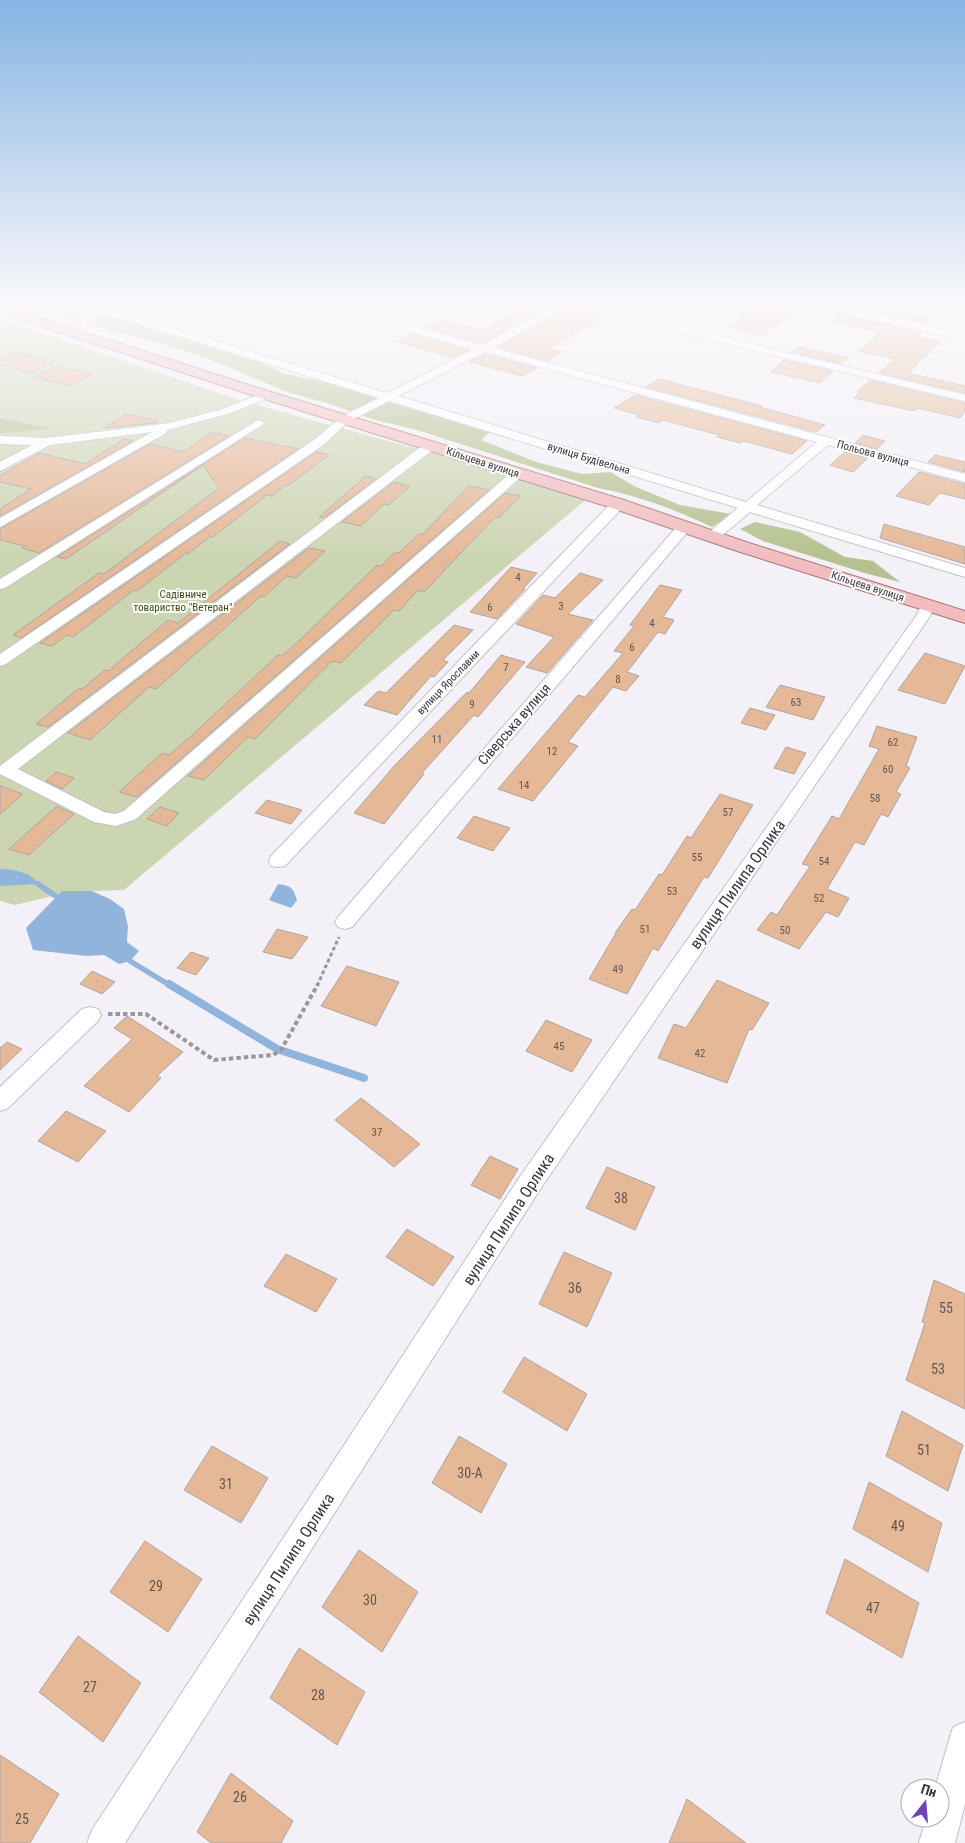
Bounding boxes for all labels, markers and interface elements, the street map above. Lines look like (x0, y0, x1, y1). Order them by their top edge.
street label: Польова вулиця (835, 438, 910, 469)
street label: вулиця Будівельна (546, 440, 632, 477)
street label: Кільцева вулиця (445, 445, 521, 480)
street label: Кільцева вулиця (830, 569, 906, 604)
house number: 4 (515, 571, 521, 584)
park label: Садівниче товариство "Ветеран" (134, 588, 233, 614)
house number: 3 (558, 600, 564, 613)
house number: 6 (487, 601, 493, 614)
house number: 4 (649, 617, 655, 630)
house number: 6 (629, 641, 635, 654)
street label: вулиця Ярославни (414, 647, 482, 717)
house number: 7 (503, 661, 509, 674)
house number: 8 (615, 673, 621, 686)
street label: Сіверська вулиця (474, 680, 554, 768)
house number: 63 (791, 696, 801, 709)
house number: 9 (469, 698, 475, 711)
house number: 11 (432, 733, 442, 746)
house number: 62 (888, 736, 898, 749)
house number: 12 (547, 745, 557, 758)
house number: 60 (883, 763, 893, 776)
house number: 14 (519, 779, 530, 792)
house number: 58 (870, 792, 880, 805)
house number: 57 (723, 806, 733, 819)
street label: вулиця Пилипа Орлика (686, 816, 789, 953)
house number: 55 (692, 851, 702, 864)
house number: 54 (819, 855, 830, 868)
house number: 53 (667, 885, 677, 898)
house number: 52 (814, 892, 824, 905)
house number: 51 (640, 923, 650, 936)
house number: 50 (780, 924, 790, 937)
house number: 49 (613, 963, 623, 976)
house number: 45 (554, 1040, 564, 1053)
house number: 42 (695, 1047, 705, 1060)
house number: 37 (372, 1126, 382, 1139)
street label: вулиця Пилипа Орлика (459, 1150, 558, 1289)
house number: 38 (614, 1190, 628, 1206)
house number: 36 (568, 1280, 582, 1296)
house number: 55 (939, 1300, 953, 1316)
house number: 53 (931, 1361, 945, 1377)
house number: 51 (917, 1442, 931, 1458)
house number: 30-А (457, 1465, 483, 1481)
house number: 31 (219, 1476, 233, 1492)
street label: вулиця Пилипа Орлика (239, 1490, 338, 1629)
house number: 49 (891, 1518, 905, 1534)
house number: 29 (149, 1578, 163, 1594)
house number: 30 (363, 1592, 377, 1608)
house number: 47 (866, 1600, 880, 1616)
house number: 27 (83, 1679, 97, 1695)
house number: 28 (311, 1687, 325, 1703)
north arrow (900, 1778, 950, 1828)
text: Пн (919, 1781, 939, 1801)
house number: 26 (233, 1789, 247, 1805)
house number: 25 (15, 1811, 29, 1827)

